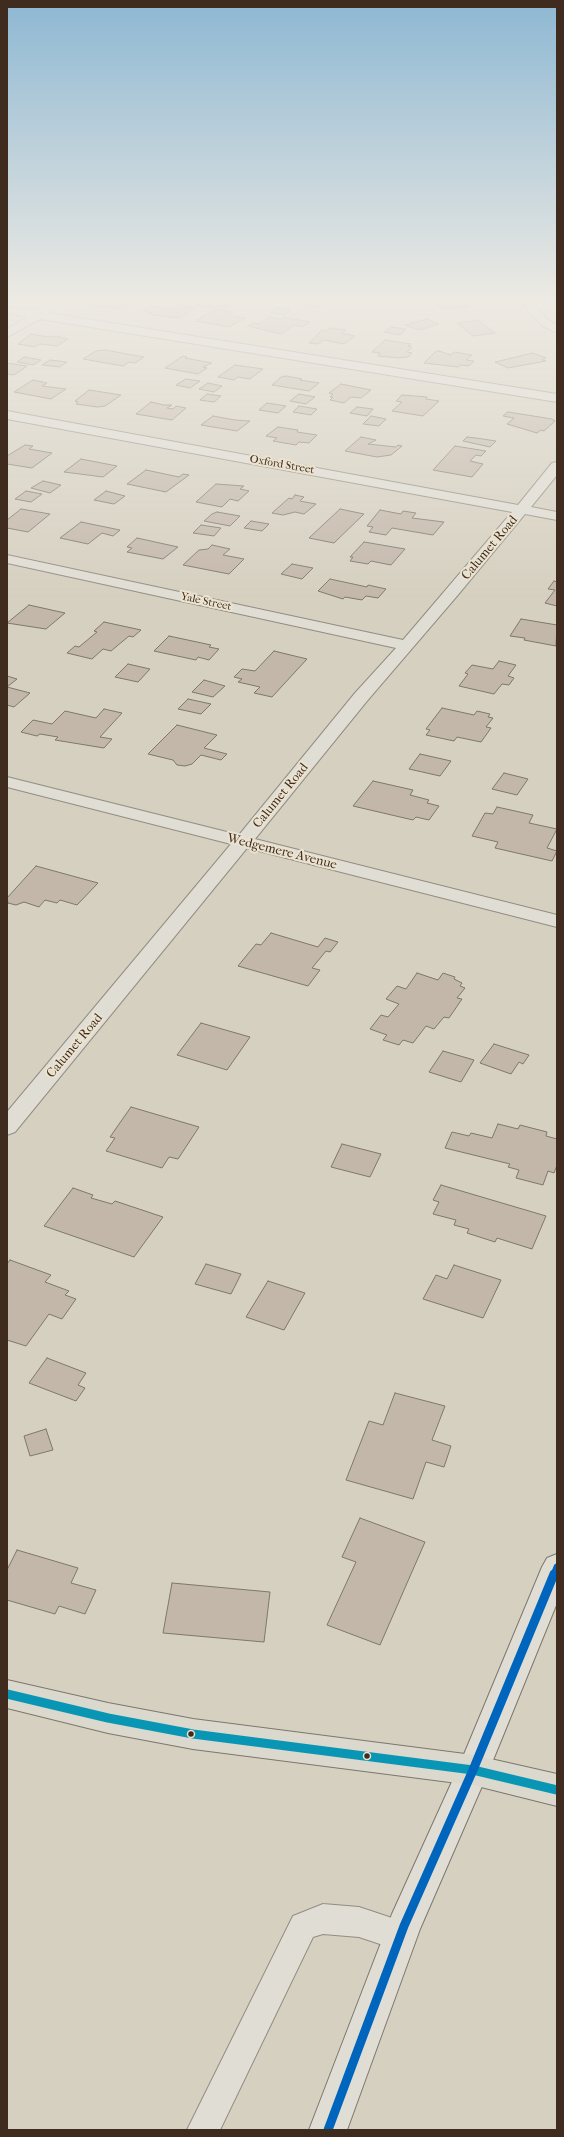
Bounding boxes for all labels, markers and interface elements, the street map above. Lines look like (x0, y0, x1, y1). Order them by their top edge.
street label: Oxford Street (249, 453, 315, 477)
street label: Calumet Road (459, 513, 521, 583)
street label: Yale Street (179, 590, 233, 614)
street label: Calumet Road (250, 760, 312, 832)
street label: Wedgemere Avenue (225, 831, 339, 873)
street label: Calumet Road (44, 1011, 106, 1081)
unlabelled marker (186, 1729, 196, 1739)
unlabelled marker (362, 1751, 372, 1761)

